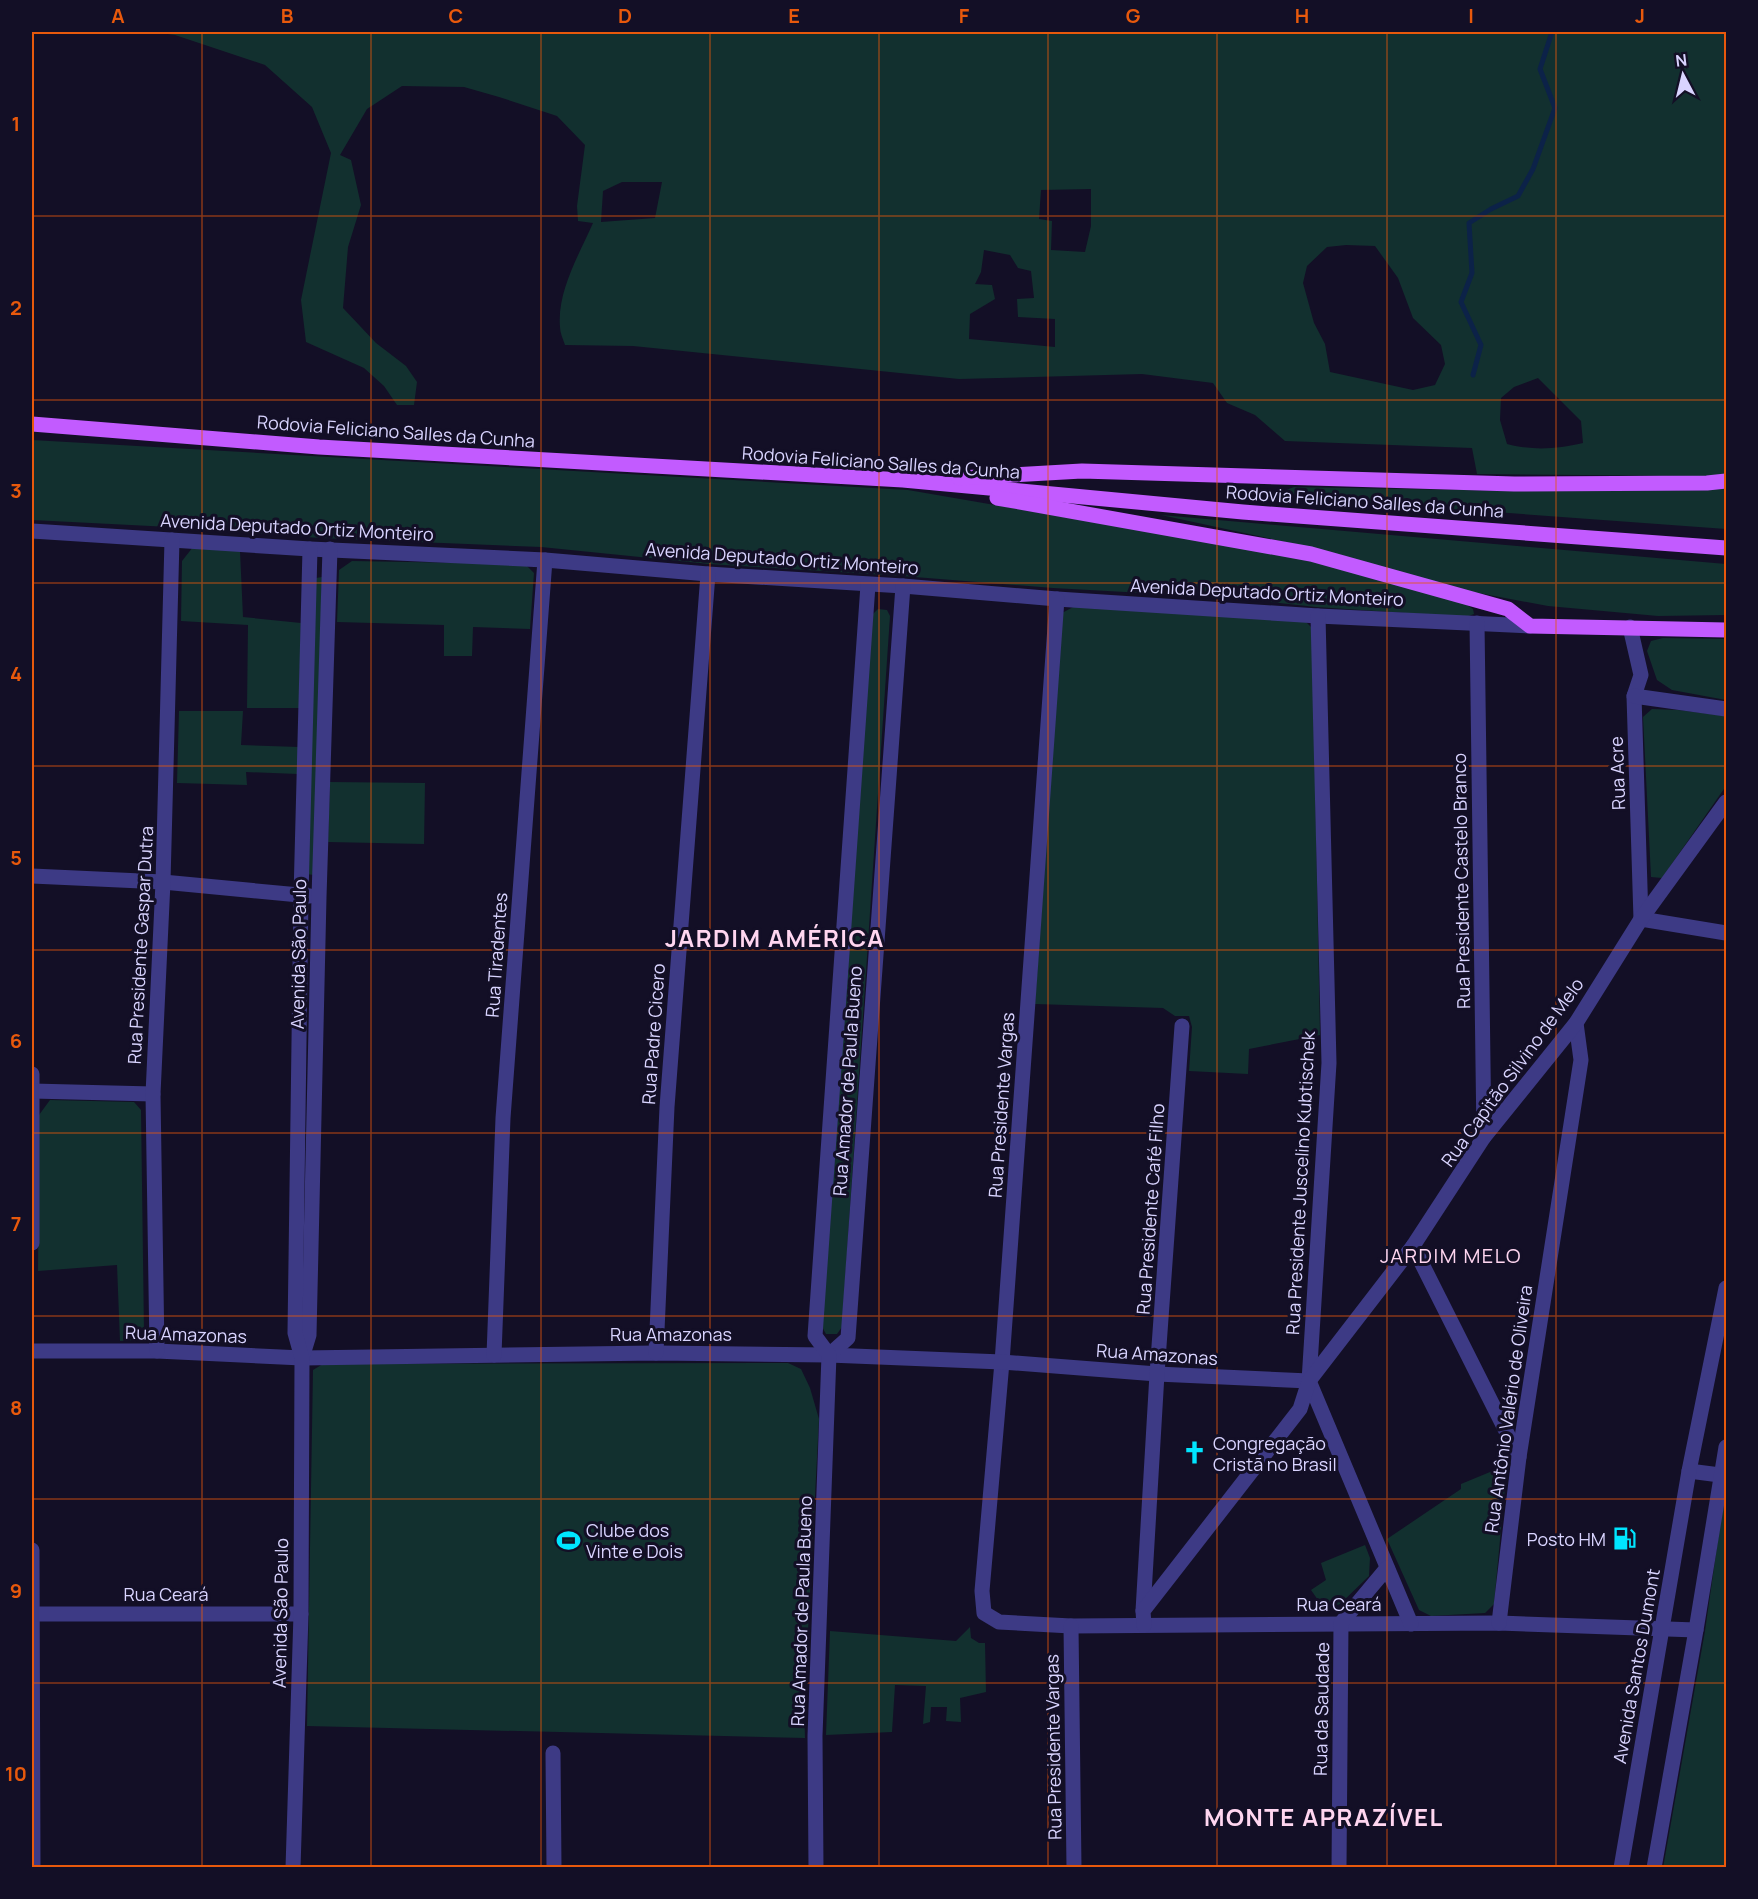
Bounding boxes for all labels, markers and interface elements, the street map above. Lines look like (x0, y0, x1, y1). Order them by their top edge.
text: A (111, 2, 125, 29)
text: B (281, 2, 294, 29)
text: C (449, 2, 463, 29)
text: D (618, 2, 632, 29)
text: E (788, 2, 800, 29)
text: F (959, 2, 970, 29)
text: G (1126, 2, 1141, 29)
text: H (1295, 2, 1309, 29)
text: I (1468, 2, 1474, 29)
text: J (1635, 2, 1645, 29)
north arrow (1653, 45, 1713, 105)
text: N (1674, 48, 1688, 72)
text: 1 (12, 110, 20, 137)
text: 2 (10, 294, 22, 321)
street label: Rodovia Feliciano Salles da Cunha (256, 409, 536, 453)
street label: Rodovia Feliciano Salles da Cunha (741, 440, 1021, 484)
text: 3 (10, 477, 22, 504)
street label: Rodovia Feliciano Salles da Cunha (1225, 479, 1505, 523)
street label: Avenida Deputado Ortiz Monteiro (160, 508, 434, 546)
street label: Avenida Deputado Ortiz Monteiro (645, 536, 919, 580)
street label: Avenida Deputado Ortiz Monteiro (1130, 573, 1404, 611)
text: 4 (10, 660, 22, 687)
street label: Rua Acre (1604, 736, 1630, 810)
street label: Rua Presidente Castelo Branco (1447, 753, 1475, 1009)
street label: Rua Presidente Gaspar Dutra (122, 825, 158, 1065)
text: 5 (10, 844, 22, 871)
street label: Avenida São Paulo (285, 879, 311, 1029)
street label: Rua Tiradentes (480, 892, 512, 1018)
district label: JARDIM AMÉRICA (665, 921, 885, 954)
street label: Rua Padre Cicero (636, 963, 670, 1105)
street label: Rua Amador de Paula Bueno (827, 965, 867, 1197)
street label: Rua Capitão Silvino de Melo (1435, 973, 1589, 1171)
street label: Rua Presidente Vargas (983, 1011, 1019, 1199)
text: 6 (10, 1027, 22, 1054)
street label: Rua Presidente Juscelino Kubtischek (1280, 1030, 1320, 1335)
street label: Rua Presidente Café Filho (1131, 1103, 1169, 1315)
text: 7 (11, 1210, 21, 1237)
district label: JARDIM MELO (1380, 1242, 1522, 1269)
street label: Rua Antônio Valério de Oliveira (1479, 1284, 1537, 1534)
street label: Rua Amazonas (125, 1320, 247, 1348)
street label: Rua Amazonas (610, 1322, 732, 1346)
street label: Rua Amazonas (1095, 1338, 1219, 1370)
text: 8 (10, 1394, 22, 1421)
place label: Congregação Cristã no Brasil (1213, 1431, 1337, 1476)
church icon: Congregação Cristã no Brasil (1182, 1440, 1208, 1466)
street label: Rua Amador de Paula Bueno (785, 1495, 817, 1727)
place label: Clube dos Vinte e Dois (586, 1518, 683, 1563)
fuel station icon: Posto HM (1611, 1526, 1637, 1552)
sports icon: Clube dos Vinte e Dois (555, 1527, 581, 1553)
place label: Posto HM (1527, 1527, 1606, 1551)
street label: Avenida São Paulo (267, 1538, 293, 1688)
street label: Avenida Santos Dumont (1607, 1567, 1665, 1765)
text: 9 (10, 1577, 22, 1604)
street label: Rua Ceará (124, 1582, 209, 1606)
street label: Rua Ceará (1297, 1592, 1382, 1616)
street label: Rua da Saudade (1308, 1642, 1334, 1776)
street label: Rua Presidente Vargas (1039, 1654, 1067, 1840)
text: 10 (5, 1760, 27, 1787)
district label: MONTE APRAZÍVEL (1204, 1800, 1444, 1833)

